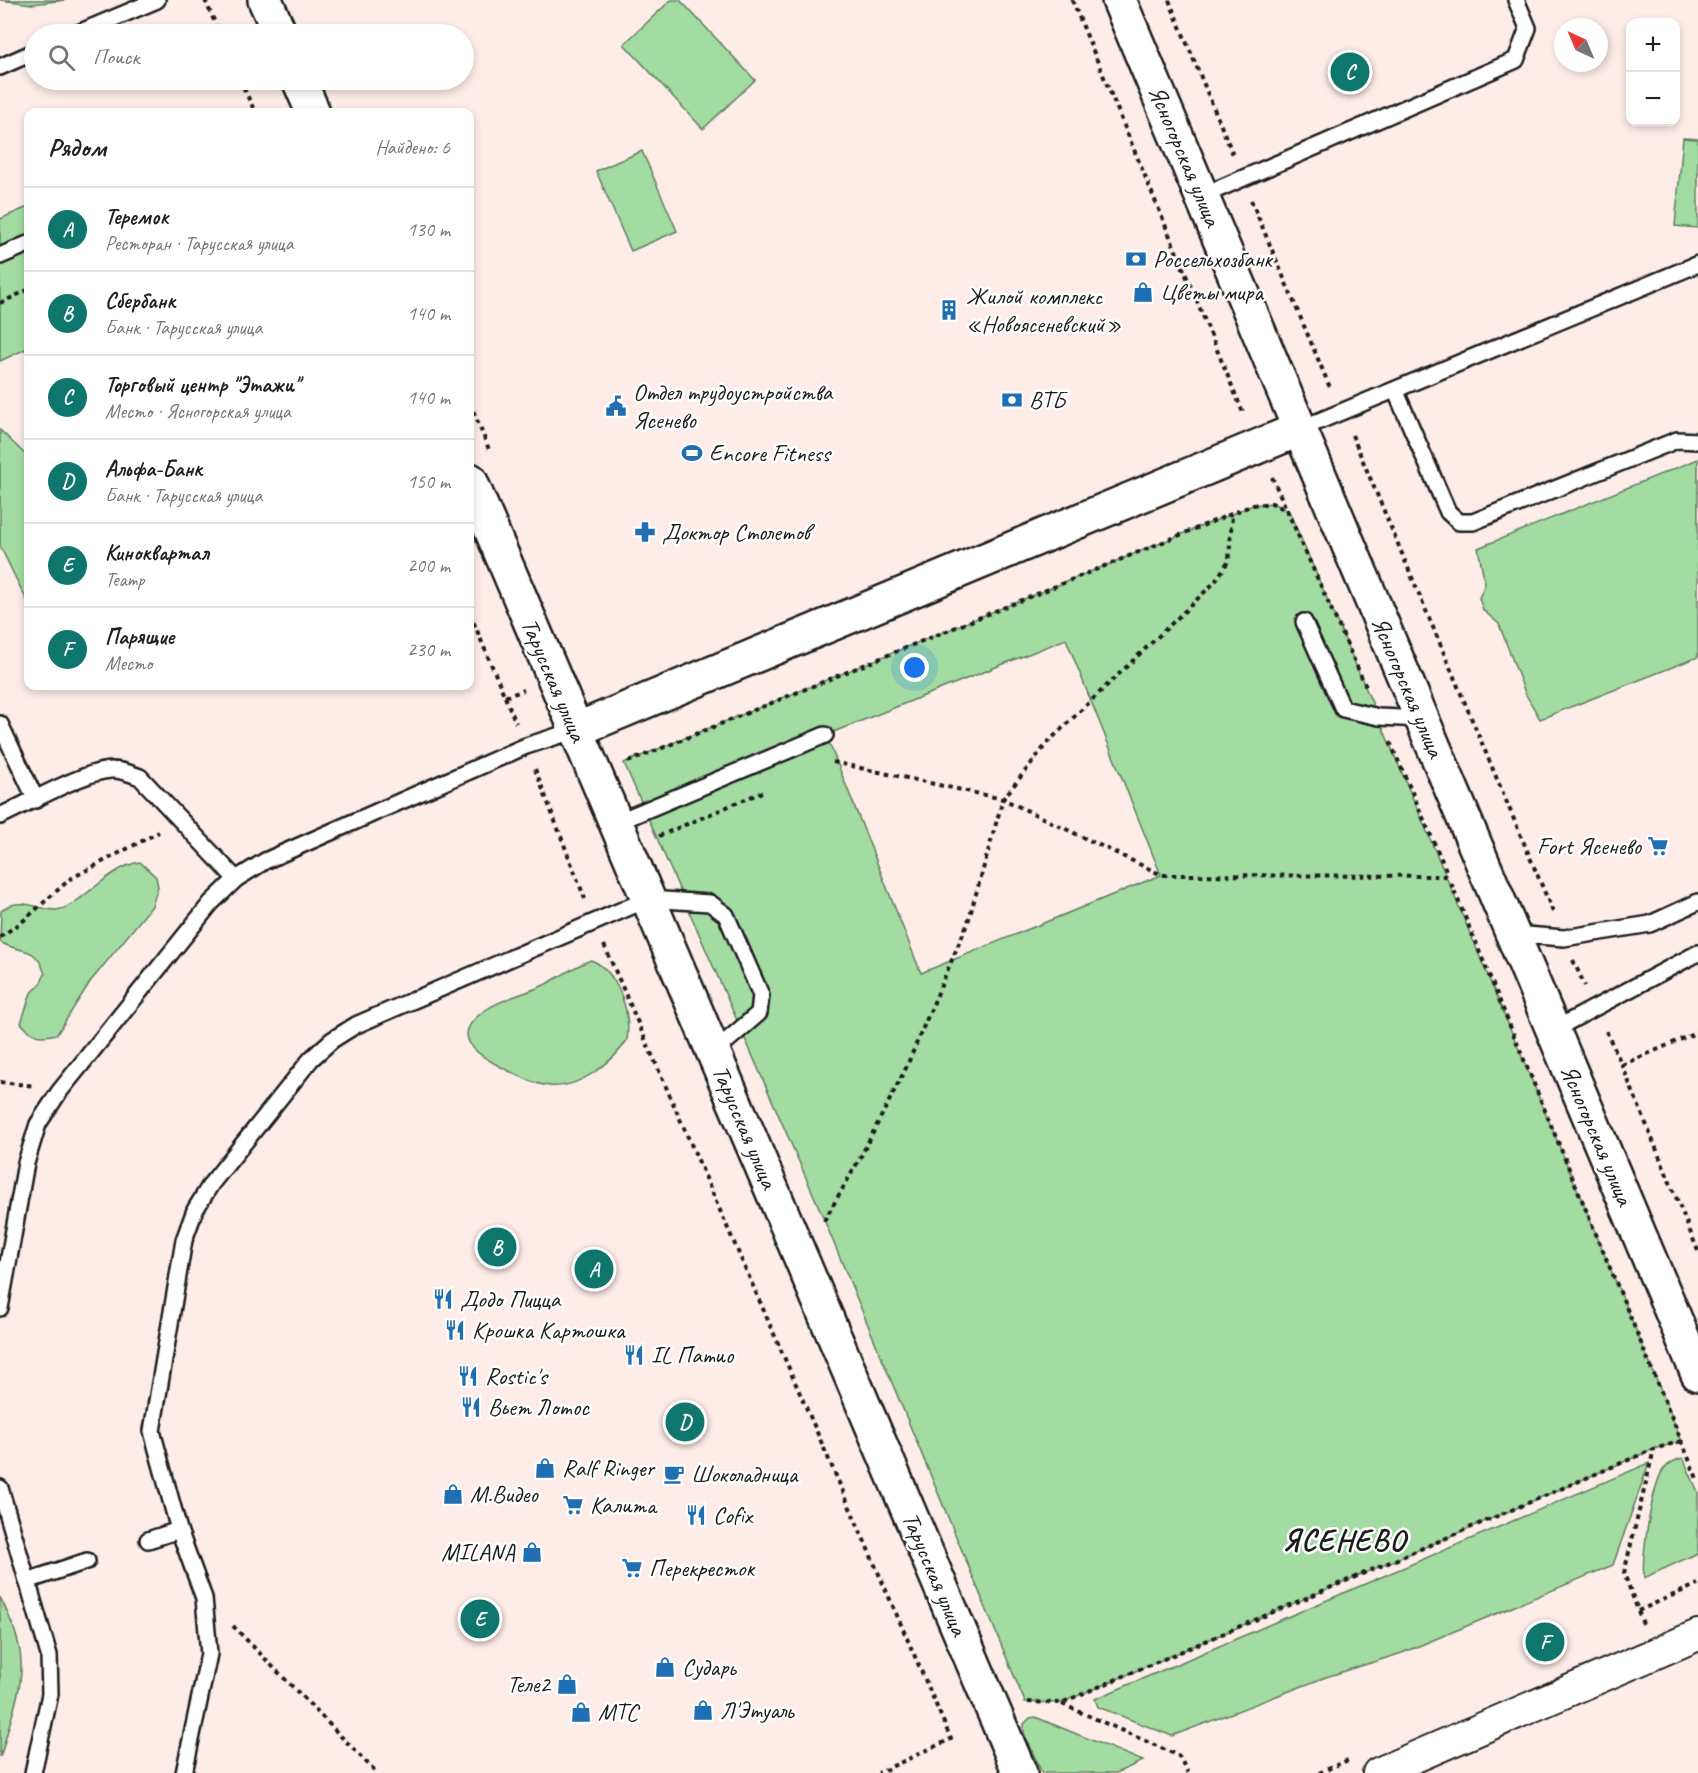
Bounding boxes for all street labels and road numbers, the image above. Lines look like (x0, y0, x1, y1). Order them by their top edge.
street label: Ясногорская улица (1142, 81, 1229, 232)
street label: Ясногорская улица (1365, 612, 1452, 763)
street label: Тарусская улица (515, 614, 594, 748)
street label: Ясногорская улица (1554, 1060, 1641, 1211)
street label: Тарусская улица (706, 1061, 785, 1195)
street label: Тарусская улица (896, 1508, 975, 1642)

